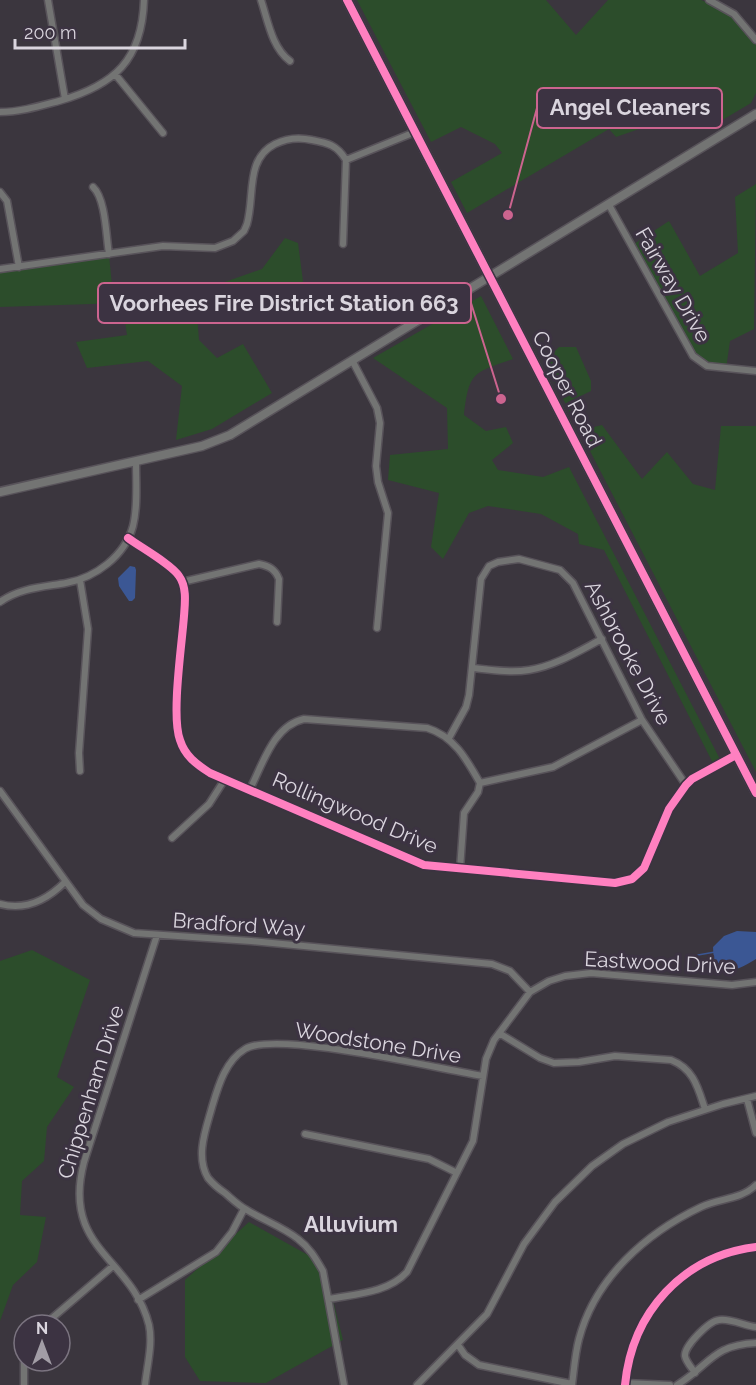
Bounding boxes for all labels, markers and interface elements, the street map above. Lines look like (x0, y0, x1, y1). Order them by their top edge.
scale bar (15, 12, 184, 50)
text: 200 m (24, 22, 77, 43)
callout: Angel Cleaners (537, 88, 722, 128)
text: Angel Cleaners (550, 94, 710, 120)
street label: Fairway Drive (630, 223, 716, 347)
callout: Voorhees Fire District Station 663 (98, 283, 471, 323)
text: Voorhees Fire District Station 663 (109, 290, 459, 316)
street label: Cooper Road (527, 326, 607, 451)
street label: Ashbrooke Drive (580, 576, 677, 729)
street label: Rollingwood Drive (269, 766, 442, 859)
street label: Bradford Way (172, 907, 306, 942)
street label: Eastwood Drive (584, 946, 736, 979)
street label: Chippenham Drive (52, 1002, 129, 1182)
street label: Woodstone Drive (293, 1017, 463, 1068)
district label: Alluvium (304, 1211, 398, 1237)
north arrow (12, 1313, 72, 1373)
text: N (36, 1319, 48, 1338)

